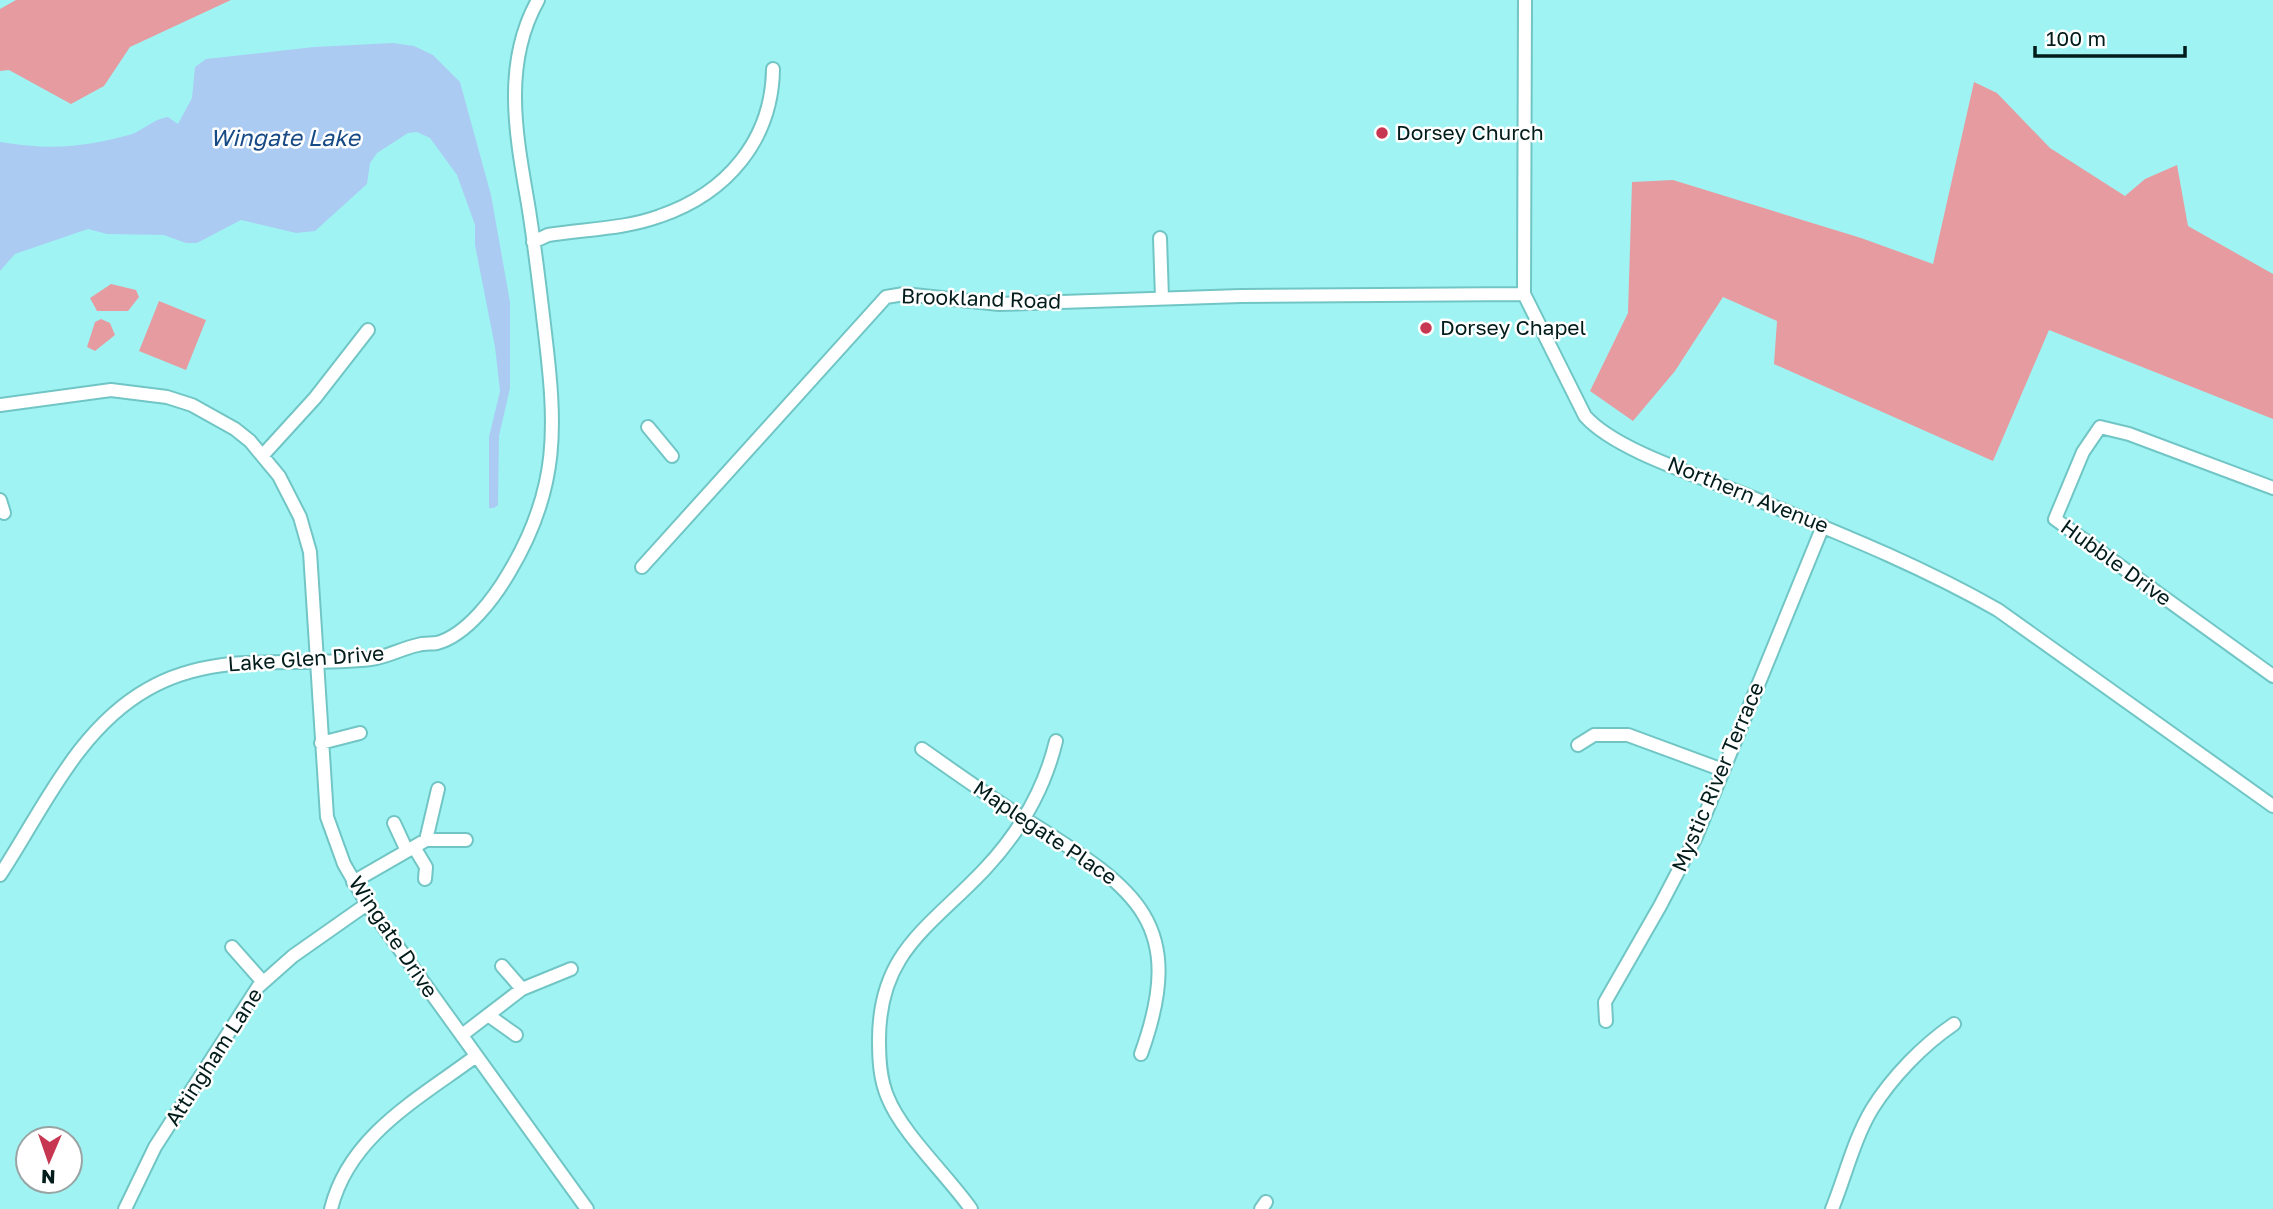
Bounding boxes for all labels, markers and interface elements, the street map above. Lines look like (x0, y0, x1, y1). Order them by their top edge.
scale bar (2035, 14, 2186, 58)
text: 100 m (2046, 25, 2106, 51)
place label: Dorsey Church (1396, 119, 1544, 145)
water label: Wingate Lake (210, 123, 362, 151)
marker: Dorsey Church (1374, 125, 1390, 141)
street label: Brookland Road (901, 282, 1062, 314)
place label: Dorsey Chapel (1440, 314, 1586, 340)
marker: Dorsey Chapel (1418, 320, 1434, 336)
street label: Northern Avenue (1664, 450, 1833, 538)
street label: Hubble Drive (2056, 513, 2177, 611)
street label: Lake Glen Drive (227, 640, 385, 676)
street label: Mystic River Terrace (1665, 678, 1769, 875)
street label: Maplegate Place (969, 774, 1122, 890)
street label: Wingate Drive (344, 871, 444, 1002)
street label: Attingham Lane (159, 983, 267, 1130)
north arrow (14, 1125, 84, 1195)
text: N (41, 1166, 56, 1189)

